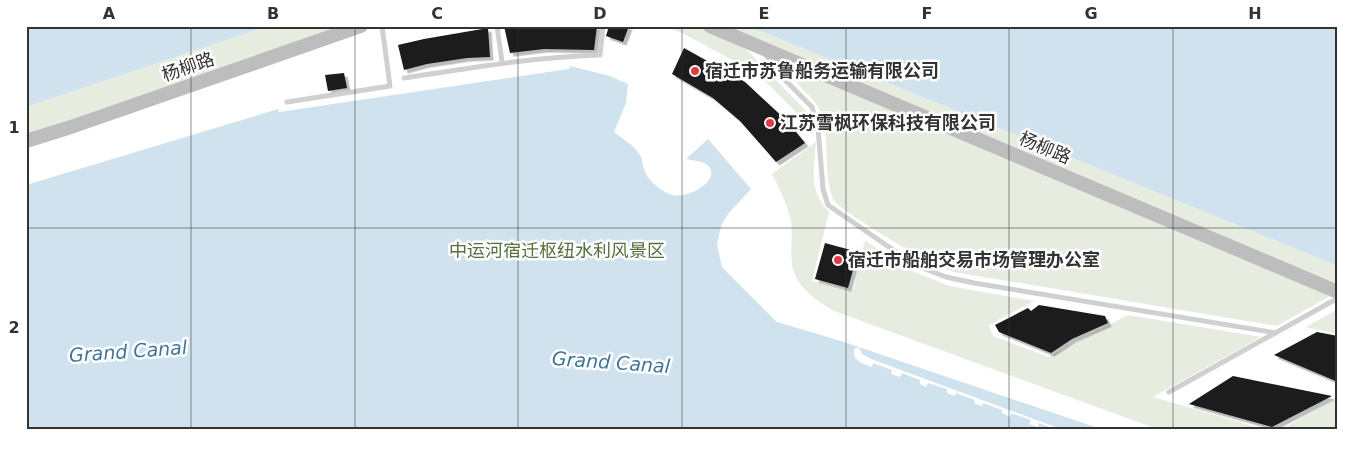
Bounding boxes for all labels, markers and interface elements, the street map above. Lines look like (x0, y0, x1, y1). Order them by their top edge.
text: A (103, 4, 116, 23)
text: B (267, 4, 279, 23)
text: C (431, 4, 443, 23)
text: D (593, 4, 607, 23)
text: E (759, 4, 769, 23)
text: F (922, 4, 932, 23)
text: G (1084, 4, 1098, 23)
text: H (1248, 4, 1262, 23)
street label: 杨柳路 (159, 48, 217, 85)
place label: 宿迁市苏鲁船务运输有限公司 (705, 60, 939, 81)
marker: 宿迁市苏鲁船务运输有限公司 (689, 65, 701, 77)
place label: 江苏雪枫环保科技有限公司 (780, 112, 996, 133)
marker: 江苏雪枫环保科技有限公司 (764, 117, 776, 129)
text: 1 (8, 118, 20, 137)
street label: 杨柳路 (1016, 127, 1074, 168)
park label: 中运河宿迁枢纽水利风景区 (449, 240, 665, 261)
place label: 宿迁市船舶交易市场管理办公室 (848, 249, 1100, 270)
marker: 宿迁市船舶交易市场管理办公室 (832, 254, 844, 266)
text: 2 (8, 318, 20, 337)
water label: Grand Canal (68, 336, 188, 366)
water label: Grand Canal (551, 347, 671, 377)

